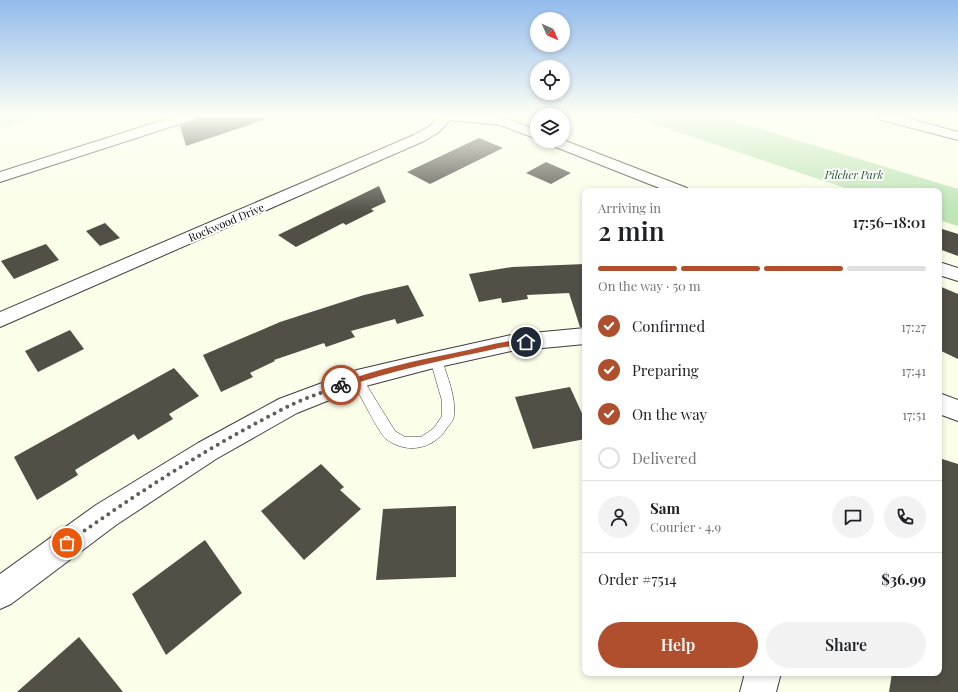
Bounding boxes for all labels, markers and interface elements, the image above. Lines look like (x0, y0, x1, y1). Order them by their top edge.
north arrow (530, 12, 570, 52)
map controls (530, 12, 570, 148)
button: locate (530, 60, 570, 100)
button: layers (530, 108, 570, 148)
park label: Pilcher Park (824, 167, 884, 182)
street label: Rockwood Drive (186, 199, 267, 245)
text: Arriving in (598, 199, 661, 216)
text: 17:56–18:01 (853, 212, 926, 232)
text: 2 min (598, 213, 664, 248)
text: On the way · 50 m (598, 277, 701, 294)
icon: check (598, 315, 620, 337)
text: Confirmed (632, 316, 705, 336)
text: 17:27 (901, 318, 926, 335)
pin (509, 325, 543, 359)
icon: home (515, 331, 537, 353)
icon: check (598, 359, 620, 381)
text: Preparing (632, 360, 699, 380)
text: 17:41 (901, 362, 926, 379)
courier (321, 365, 361, 405)
icon: bike (330, 374, 352, 396)
icon: check (598, 403, 620, 425)
text: On the way (632, 404, 707, 424)
text: 17:51 (902, 406, 926, 423)
text: Delivered (632, 448, 697, 468)
button: person (598, 496, 640, 538)
button: chat (832, 496, 874, 538)
button: phone (884, 496, 926, 538)
text: Sam (650, 498, 680, 518)
text: Courier · 4.9 (650, 518, 721, 535)
pin (50, 526, 84, 560)
icon: bag (56, 532, 78, 554)
text: Order #7514 (598, 569, 677, 589)
text: $36.99 (881, 569, 926, 589)
button: Help (598, 622, 758, 668)
button: Share (766, 622, 926, 668)

